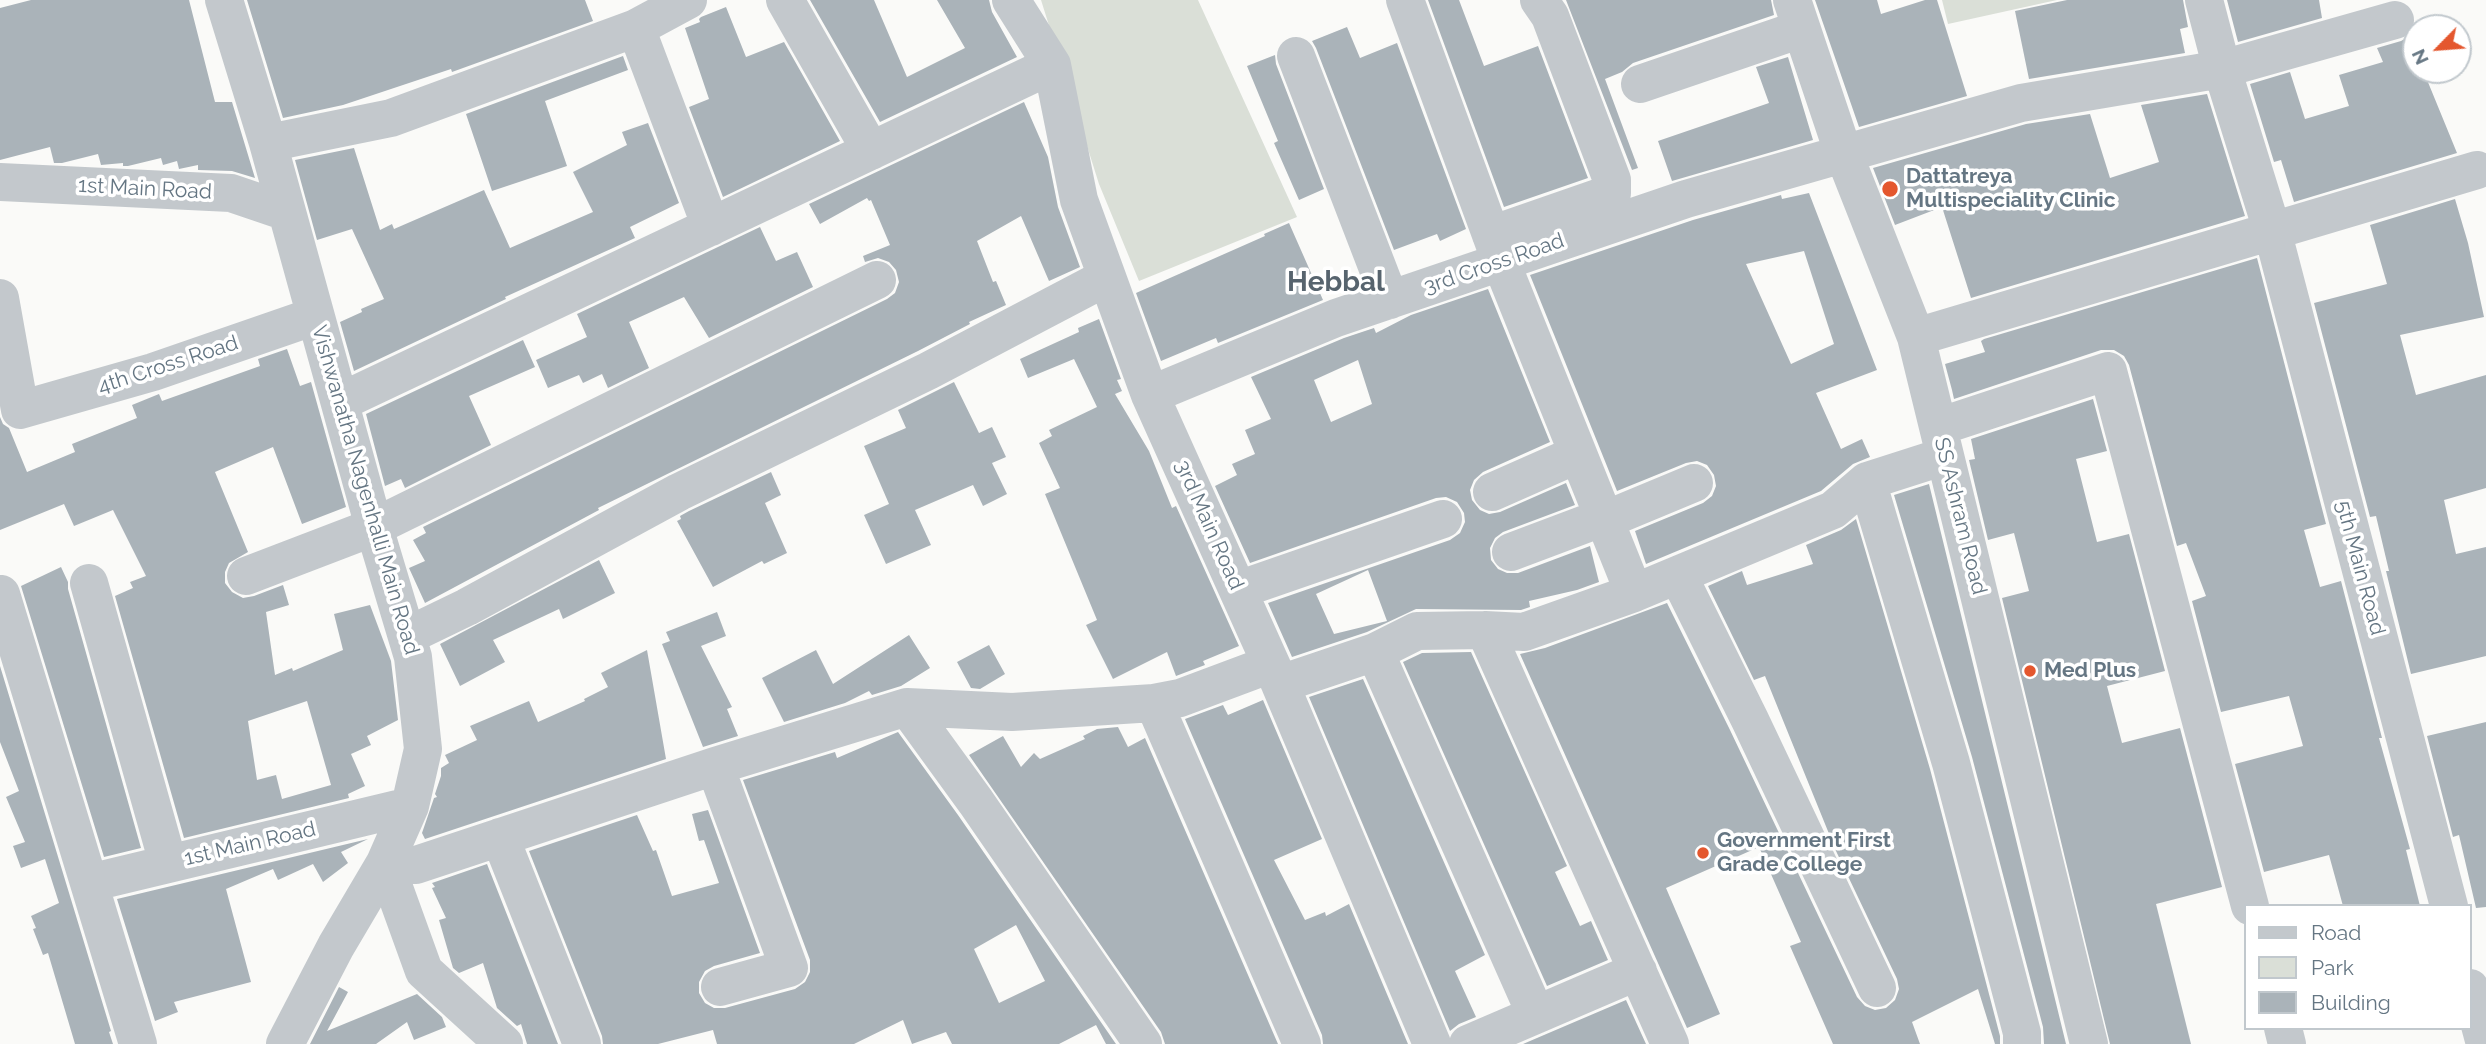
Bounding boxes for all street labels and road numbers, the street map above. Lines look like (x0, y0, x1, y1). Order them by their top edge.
street label: 1st Main Road (78, 173, 212, 205)
street label: 3rd Cross Road (1421, 228, 1567, 300)
street label: Vishwanatha Nagenhalli Main Road (306, 322, 424, 658)
street label: 4th Cross Road (95, 330, 241, 400)
street label: SS Ashram Road (1928, 435, 1992, 597)
street label: 3rd Main Road (1169, 456, 1249, 594)
street label: 5th Main Road (2330, 498, 2390, 638)
street label: 1st Main Road (182, 817, 318, 871)

